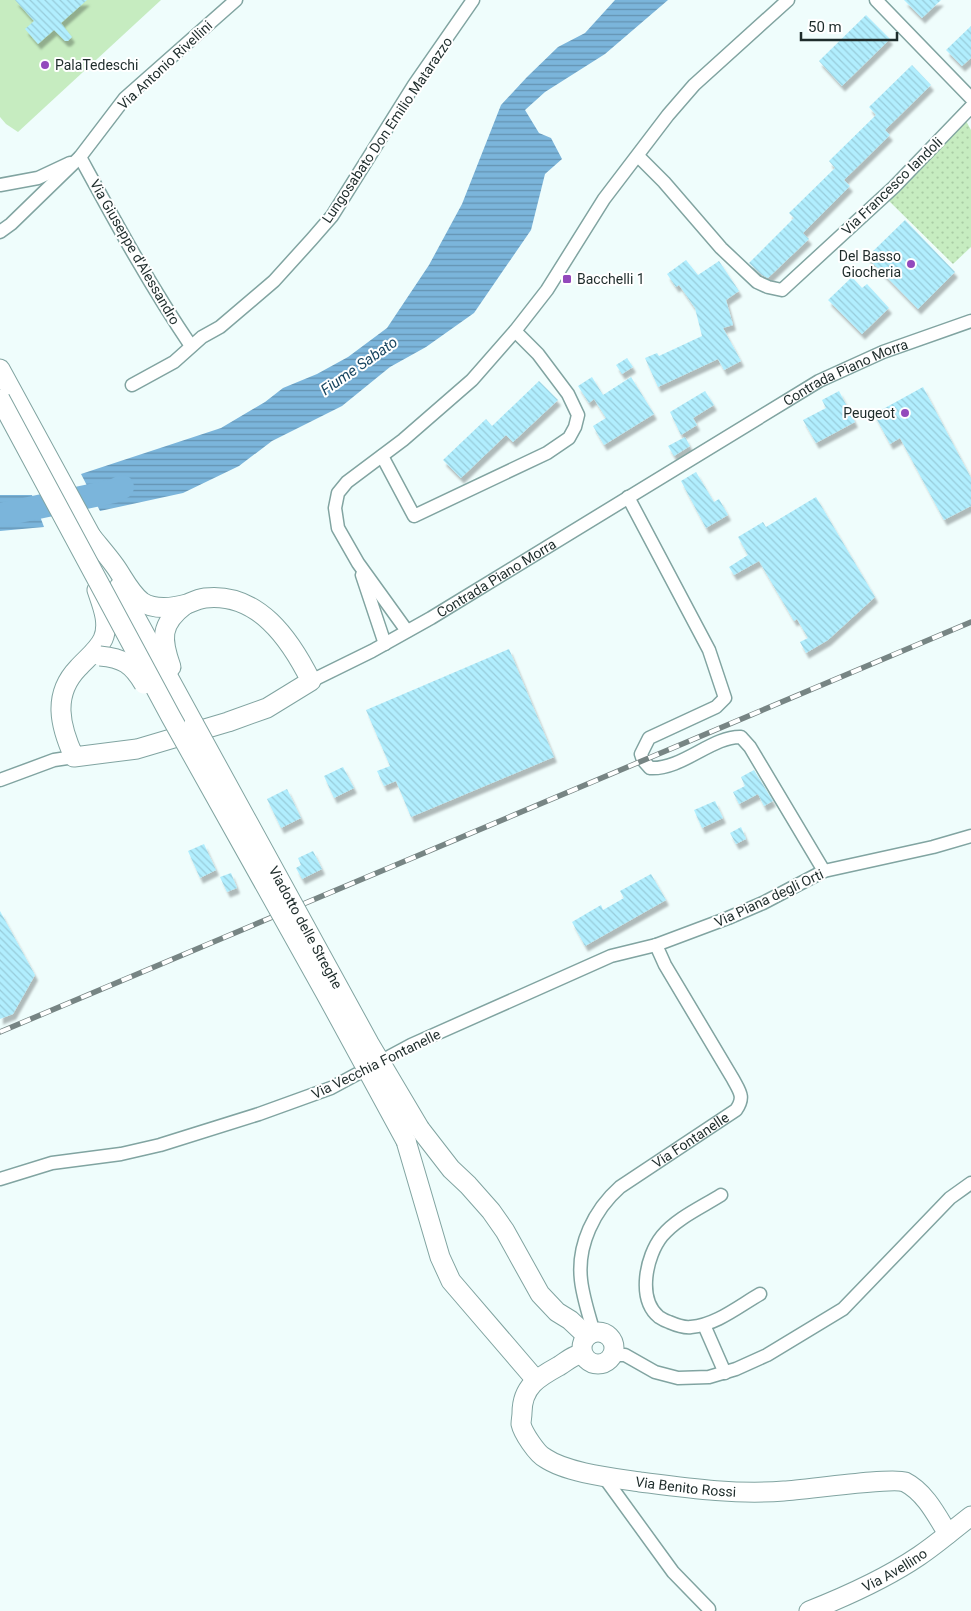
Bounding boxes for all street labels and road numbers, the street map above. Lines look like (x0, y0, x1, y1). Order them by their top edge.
street label: Via Antonio Rivellini (115, 17, 215, 113)
street label: Lungosabato Don Emilio Matarazzo (319, 34, 455, 226)
street label: Via Francesco Iandoli (838, 134, 946, 238)
street label: Via Giuseppe d'Alessandro (87, 177, 183, 328)
street label: Contrada Piano Morra (780, 336, 910, 409)
street label: Contrada Piano Morra (434, 536, 559, 621)
street label: Viadotto delle Streghe (266, 863, 346, 991)
street label: Via Piana degli Orti (712, 866, 826, 930)
street label: Via Vecchia Fontanelle (309, 1026, 443, 1102)
street label: Via Fontanelle (649, 1109, 732, 1171)
street label: Via Benito Rossi (634, 1473, 737, 1500)
street label: Via Avellino (860, 1545, 930, 1595)

